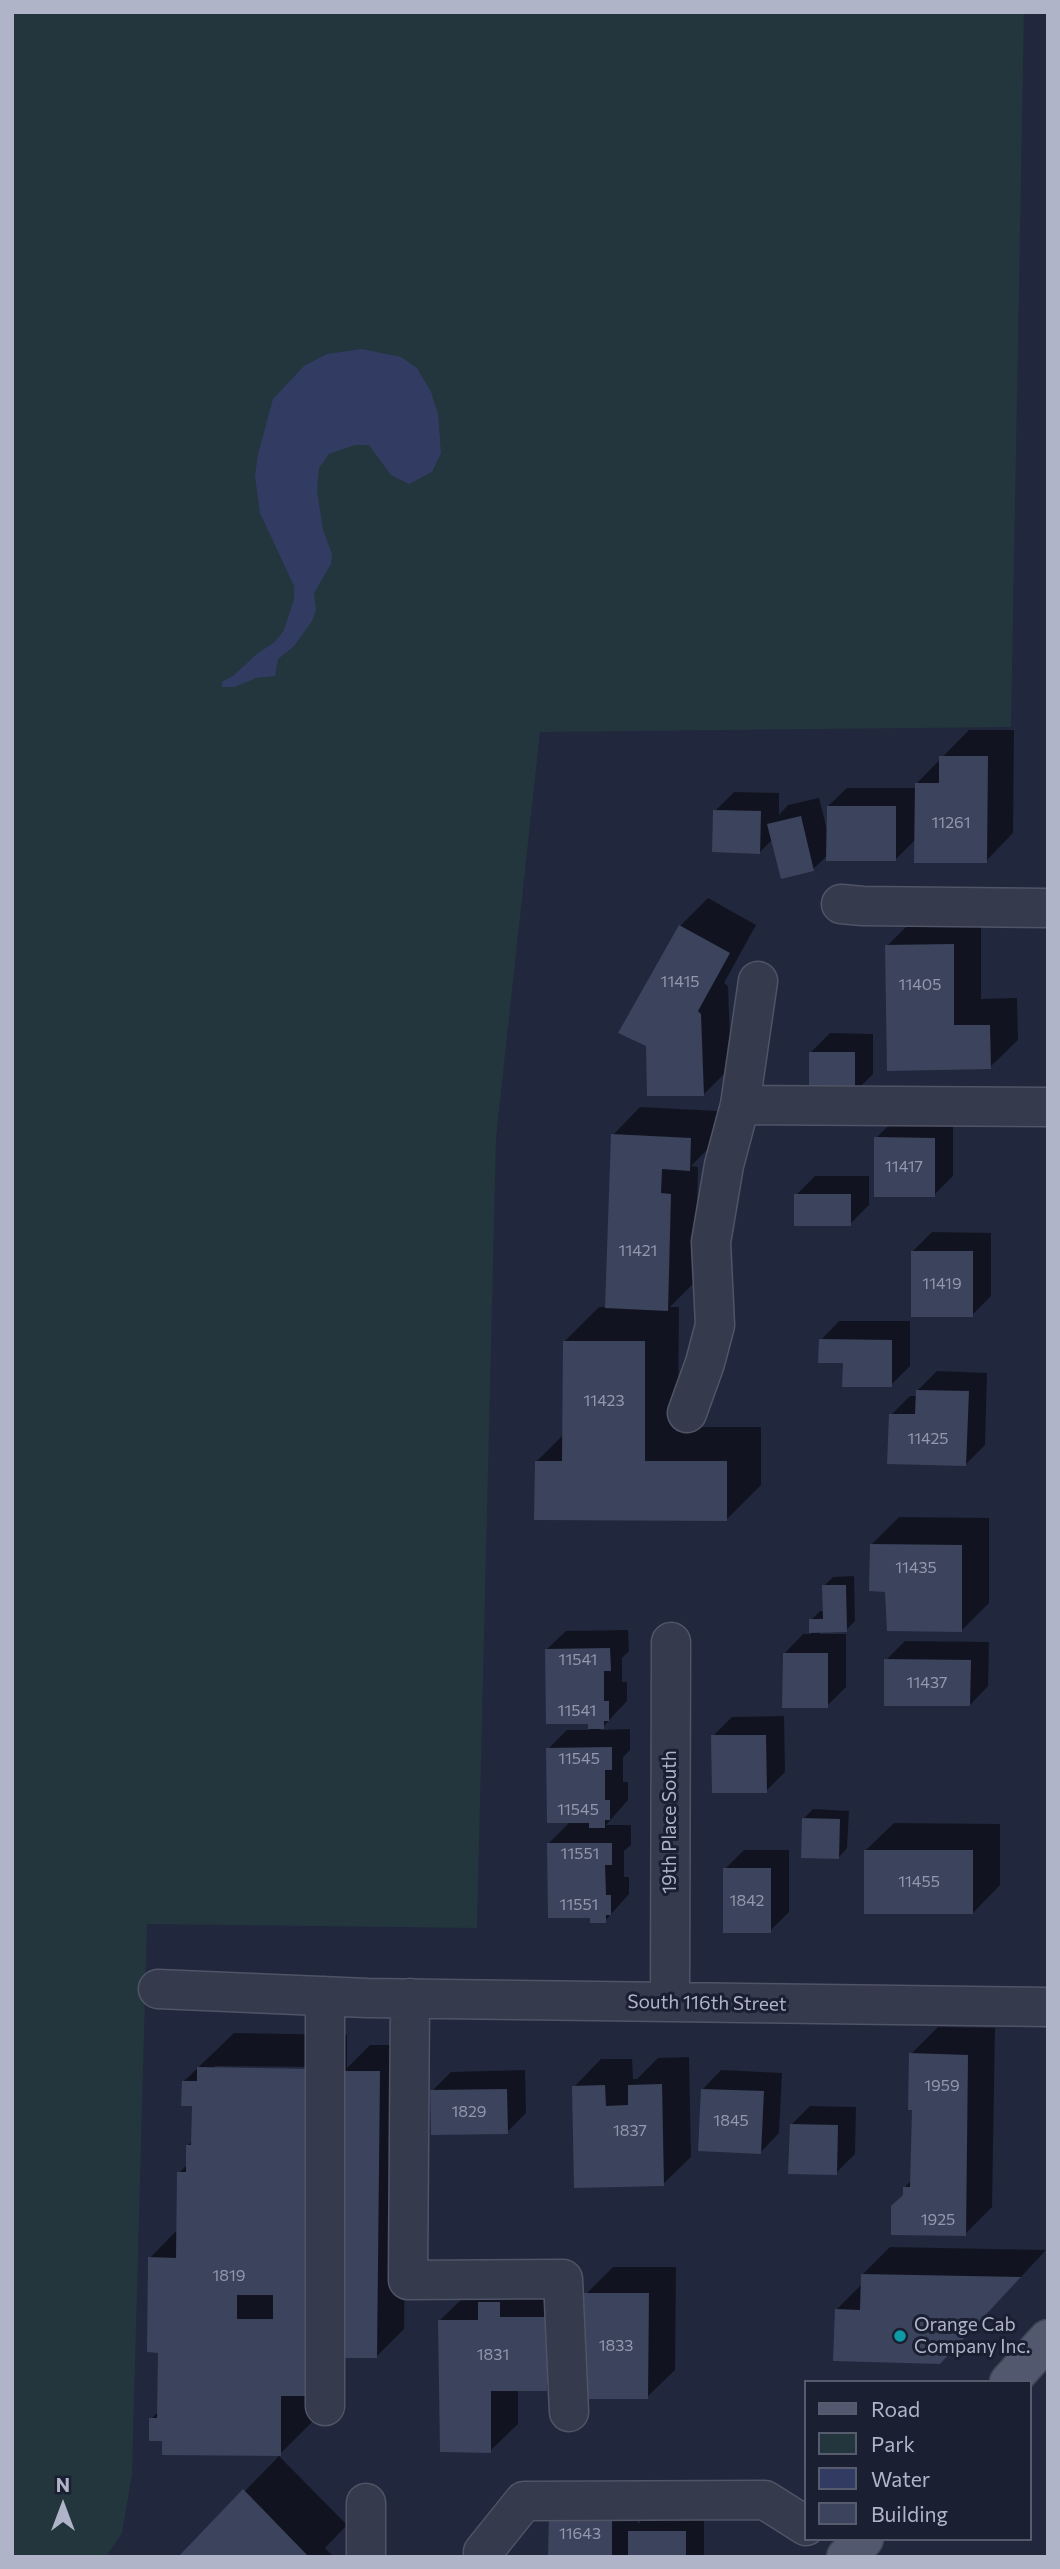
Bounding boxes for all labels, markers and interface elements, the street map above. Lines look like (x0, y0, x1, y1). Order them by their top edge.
house number: 11261 (931, 813, 971, 833)
house number: 11415 (661, 972, 699, 992)
house number: 11405 (899, 975, 941, 995)
house number: 11417 (885, 1157, 923, 1177)
house number: 11421 (619, 1241, 657, 1261)
house number: 11419 (922, 1274, 962, 1294)
house number: 11423 (583, 1391, 625, 1411)
house number: 11425 (907, 1429, 949, 1449)
house number: 11435 (895, 1558, 937, 1578)
house number: 11541 (559, 1650, 597, 1670)
house number: 11437 (907, 1673, 947, 1693)
house number: 11541 (558, 1701, 596, 1721)
house number: 11545 (558, 1749, 600, 1769)
street label: 19th Place South (659, 1750, 681, 1894)
house number: 11545 (557, 1800, 599, 1820)
house number: 11551 (561, 1844, 599, 1864)
house number: 11455 (898, 1872, 940, 1892)
house number: 1842 (730, 1891, 764, 1911)
house number: 11551 (560, 1895, 598, 1915)
street label: South 116th Street (627, 1990, 787, 2016)
house number: 1959 (924, 2076, 960, 2096)
house number: 1829 (451, 2102, 487, 2122)
house number: 1845 (713, 2111, 749, 2131)
house number: 1837 (613, 2121, 647, 2141)
house number: 1925 (921, 2210, 955, 2230)
house number: 1819 (212, 2266, 246, 2286)
place label: Orange Cab Company Inc. (914, 2314, 1030, 2358)
marker: Orange Cab Company Inc. (892, 2328, 908, 2344)
house number: 1833 (599, 2336, 633, 2356)
house number: 1831 (477, 2345, 509, 2365)
legend (804, 2380, 1032, 2541)
text: Road (871, 2396, 920, 2421)
text: Park (871, 2431, 915, 2456)
text: Water (871, 2466, 930, 2491)
north arrow (28, 2471, 98, 2541)
text: N (56, 2473, 70, 2496)
text: Building (871, 2501, 948, 2526)
house number: 11643 (559, 2524, 601, 2544)

